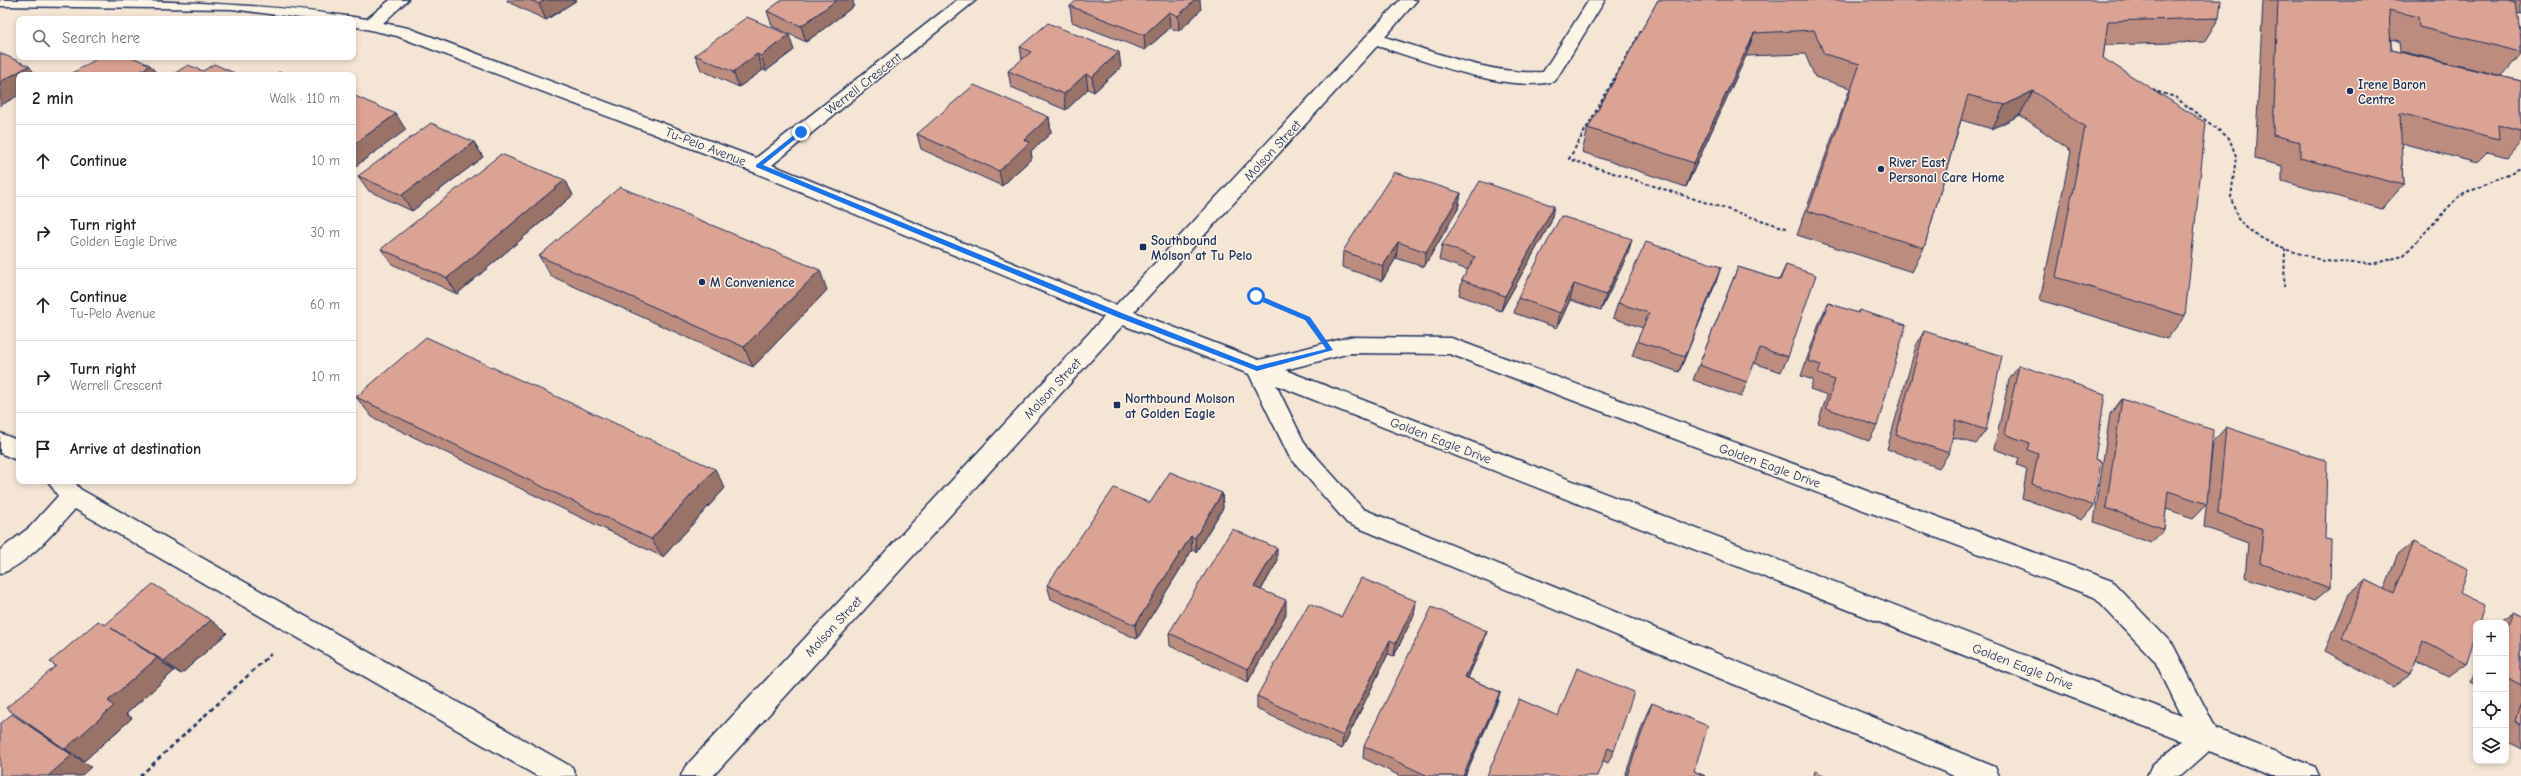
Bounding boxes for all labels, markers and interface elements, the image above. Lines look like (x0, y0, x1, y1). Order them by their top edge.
search box (16, 16, 356, 60)
icon: search (30, 27, 52, 49)
text: Search here (62, 29, 140, 47)
street label: Werrell Crescent (822, 48, 905, 118)
place label: Irene Baron Centre (2358, 77, 2426, 107)
marker: Irene Baron Centre (2345, 86, 2355, 96)
text: 2 min (32, 89, 73, 108)
text: Walk · 110 m (269, 91, 340, 106)
street label: Molson Street (1241, 116, 1305, 184)
route end (792, 123, 810, 141)
street label: Tu-Pelo Avenue (663, 124, 749, 169)
icon: ahead (32, 150, 54, 172)
text: Continue (70, 152, 127, 170)
text: 10 m (312, 153, 340, 168)
place label: River East Personal Care Home (1889, 155, 2005, 185)
marker: River East Personal Care Home (1876, 164, 1886, 174)
text: Turn right (70, 216, 136, 234)
icon: right (32, 222, 54, 244)
text: 30 m (310, 225, 340, 240)
place label: Southbound Molson at Tu Pelo (1151, 233, 1253, 263)
text: Golden Eagle Drive (70, 234, 177, 249)
marker: Southbound Molson at Tu Pelo (1138, 242, 1148, 252)
place label: M Convenience (710, 275, 795, 290)
marker: M Convenience (697, 277, 707, 287)
route start (1247, 287, 1265, 305)
text: Continue (70, 288, 127, 306)
icon: ahead (32, 294, 54, 316)
text: 60 m (310, 297, 340, 312)
text: Tu-Pelo Avenue (70, 306, 156, 321)
street label: Molson Street (1021, 354, 1085, 422)
text: Turn right (70, 360, 136, 378)
icon: right (32, 366, 54, 388)
text: 10 m (312, 369, 340, 384)
text: Werrell Crescent (70, 378, 162, 393)
place label: Northbound Molson at Golden Eagle (1125, 391, 1235, 421)
marker: Northbound Molson at Golden Eagle (1112, 400, 1122, 410)
street label: Golden Eagle Drive (1388, 414, 1494, 467)
icon: arrive (32, 438, 54, 460)
text: Arrive at destination (70, 440, 201, 458)
street label: Golden Eagle Drive (1717, 440, 1823, 491)
street label: Molson Street (802, 592, 866, 660)
map controls (2473, 620, 2509, 764)
button: + (2473, 620, 2509, 656)
street label: Golden Eagle Drive (1970, 640, 2076, 693)
button: − (2473, 656, 2509, 692)
button: locate (2473, 692, 2509, 728)
button: layers (2473, 728, 2509, 764)

